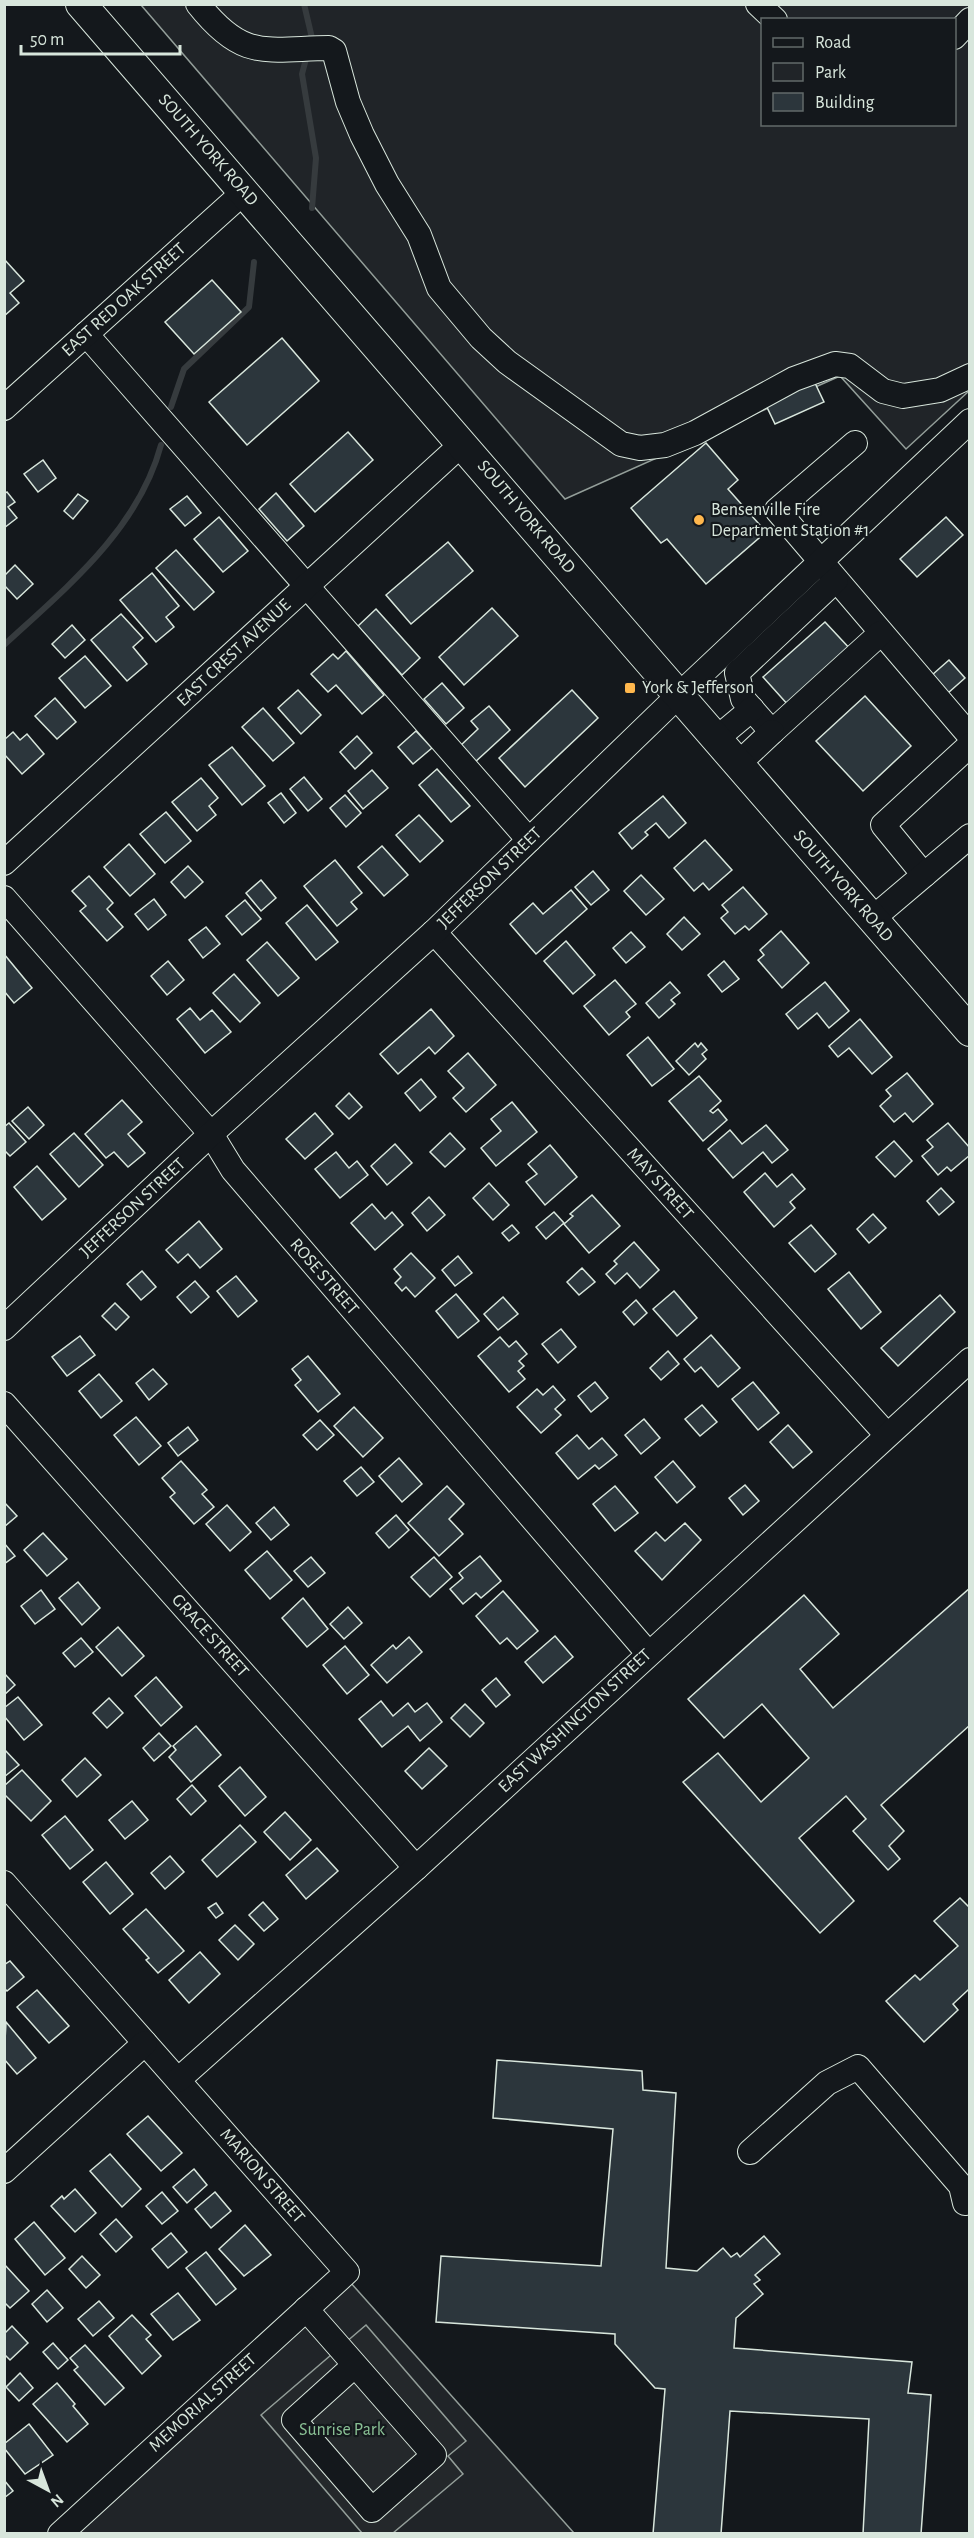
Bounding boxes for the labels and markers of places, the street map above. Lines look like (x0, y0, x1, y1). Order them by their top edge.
place label: Bensenville Fire Department Station #1 (711, 501, 870, 540)
marker: Bensenville Fire Department Station #1 (692, 513, 706, 527)
place label: York & Jefferson (642, 679, 754, 697)
marker: York & Jefferson (623, 681, 637, 695)

